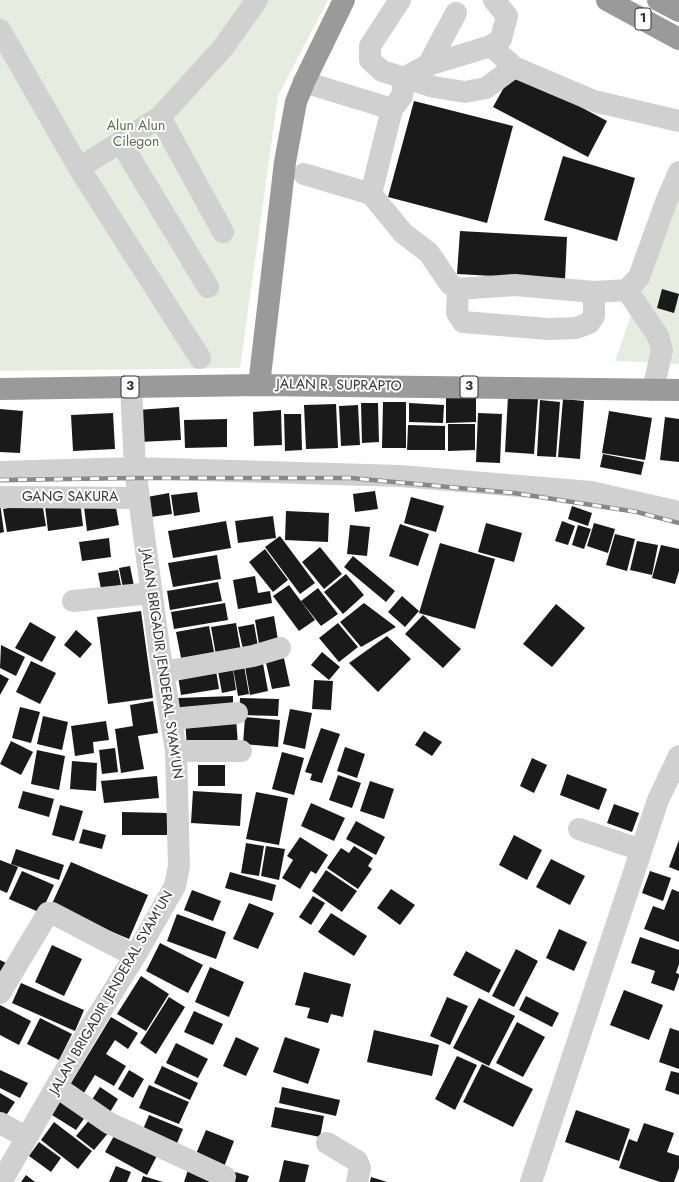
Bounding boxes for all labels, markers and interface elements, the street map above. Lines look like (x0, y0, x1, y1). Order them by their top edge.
road number: 1 (635, 8, 651, 30)
park label: Alun Alun Cilegon (107, 119, 165, 152)
road number: 3 (121, 376, 139, 398)
road number: 3 (460, 376, 478, 398)
street label: JALAN R. SUPRAPTO (276, 377, 402, 395)
street label: GANG SAKURA (22, 490, 118, 506)
street label: JALAN BRIGADIR JENDERAL SYAM'UN (137, 548, 185, 780)
street label: JALAN BRIGADIR JENDERAL SYAM'UN (47, 888, 177, 1098)

